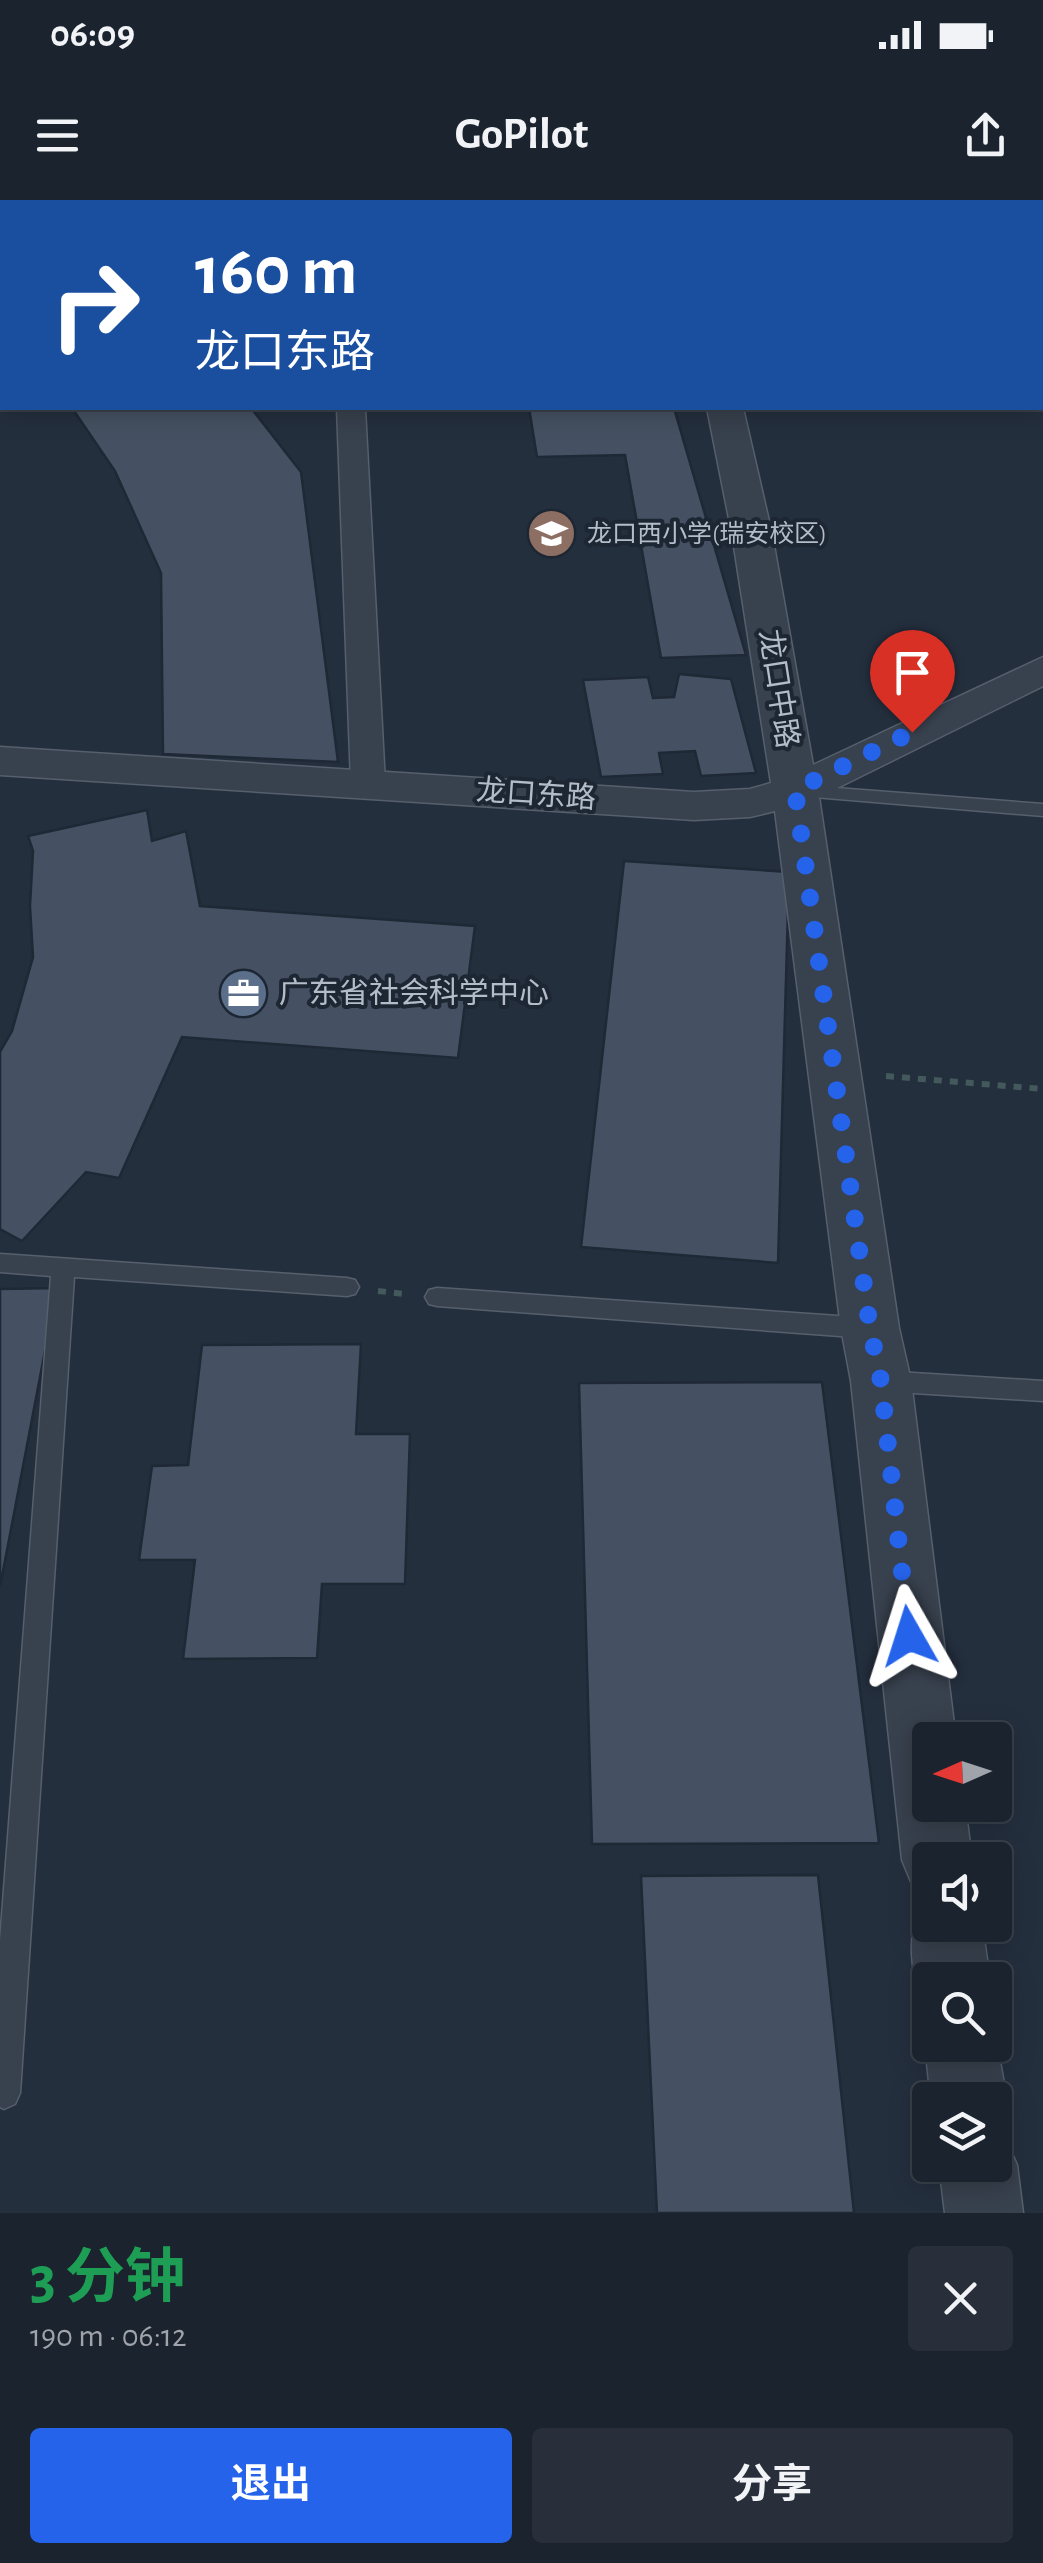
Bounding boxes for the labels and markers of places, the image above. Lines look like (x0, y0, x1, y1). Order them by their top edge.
school or university icon: 龙口西小学(瑞安校区) (526, 508, 578, 560)
place label: 龙口西小学(瑞安校区) (587, 520, 827, 547)
pin (870, 630, 955, 733)
office icon: 广东省社会科学中心 (218, 968, 270, 1020)
place label: 广东省社会科学中心 (279, 977, 549, 1009)

